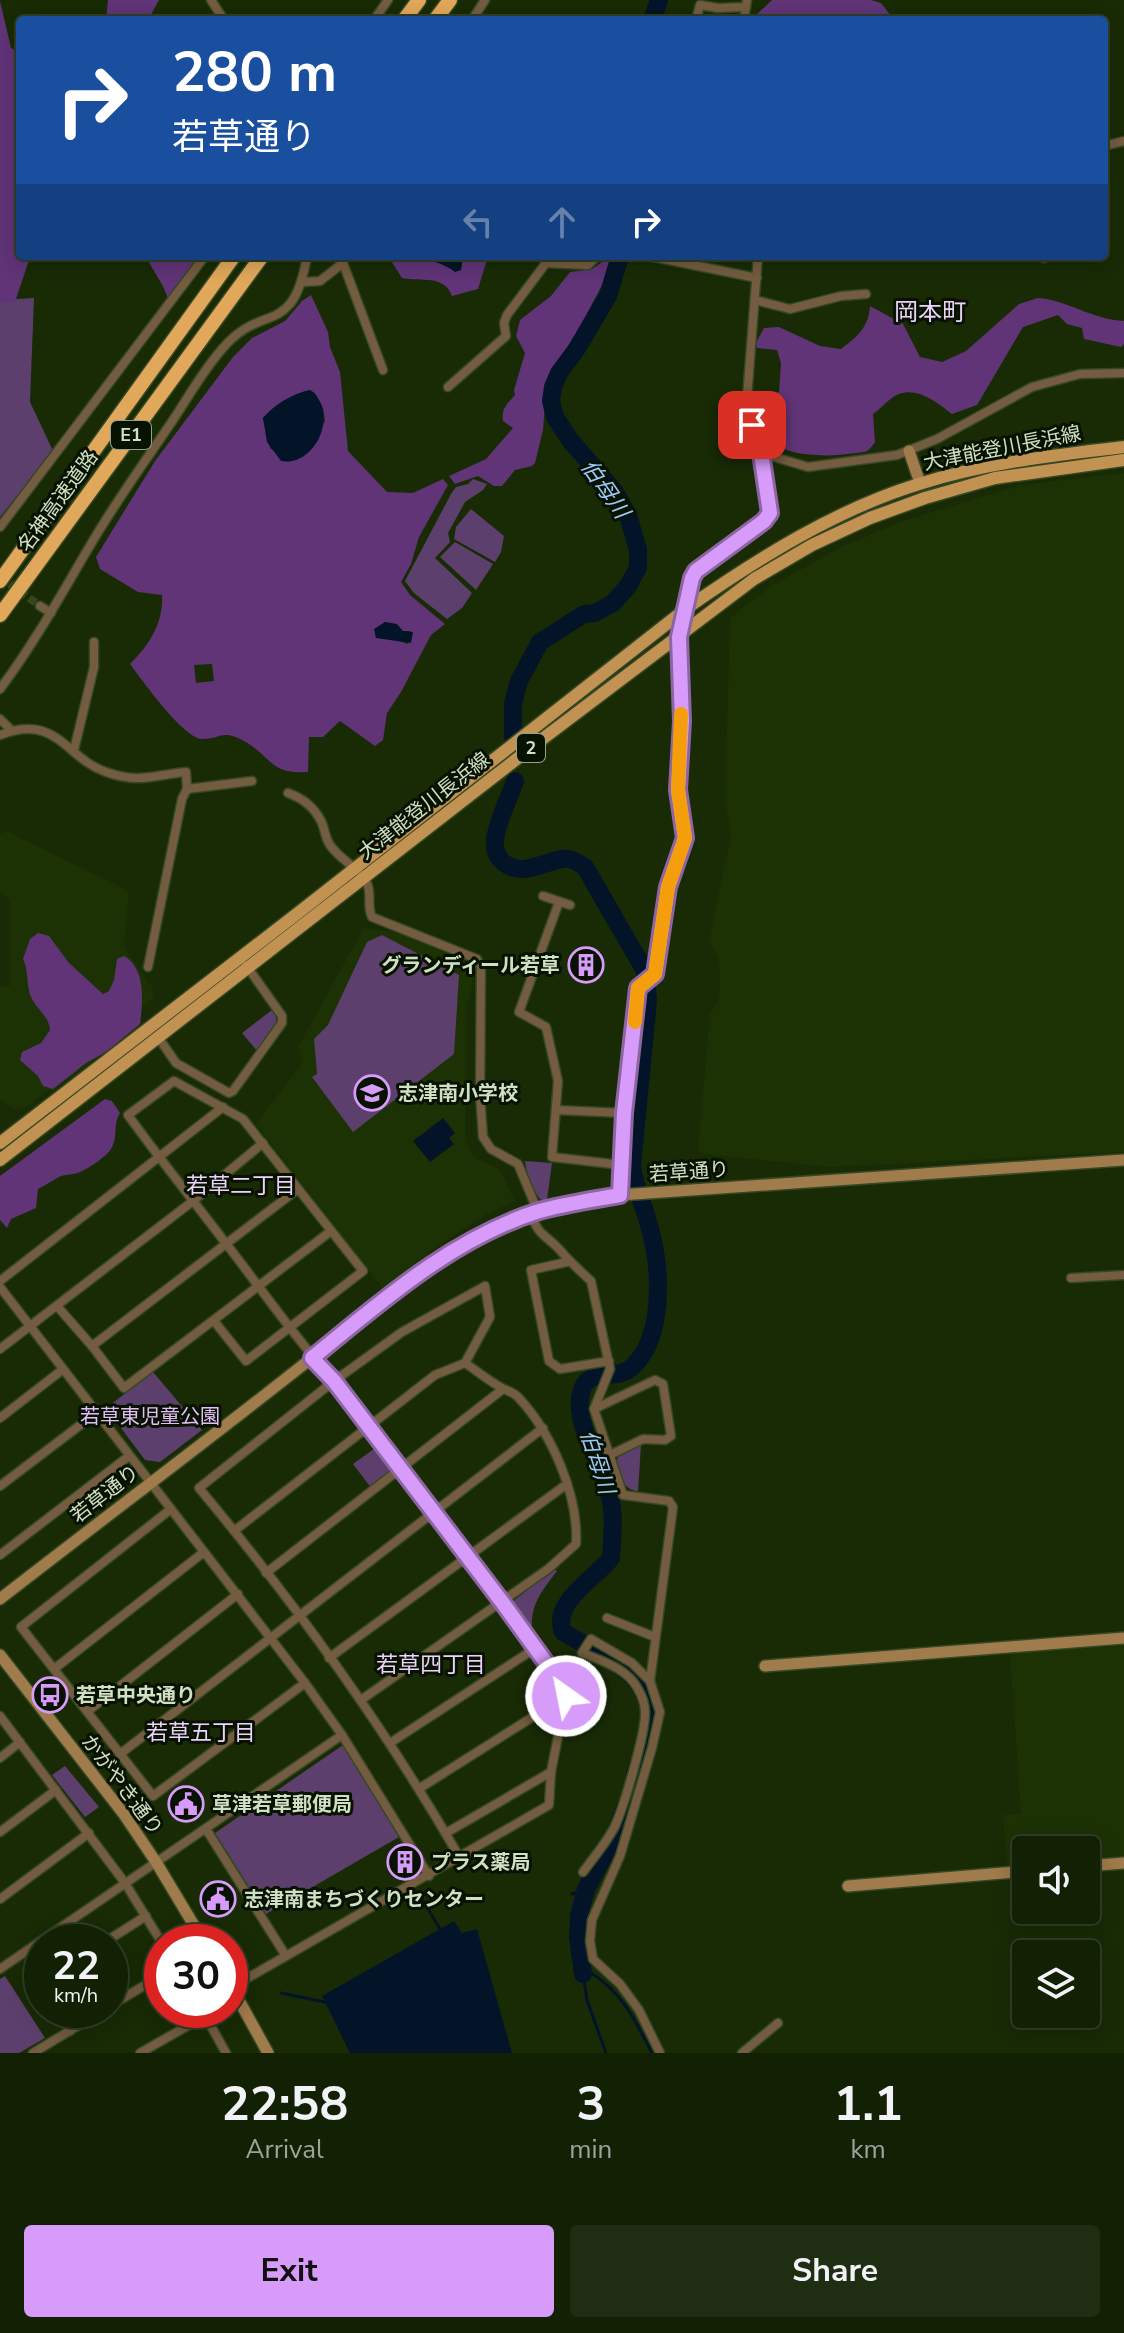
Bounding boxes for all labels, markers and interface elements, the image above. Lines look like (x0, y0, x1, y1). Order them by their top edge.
text: 280 m (172, 34, 337, 111)
icon: right (40, 48, 144, 152)
text: 若草通り (172, 113, 316, 162)
icon: left (456, 200, 500, 244)
icon: ahead (540, 200, 584, 244)
icon: right (624, 200, 668, 244)
district label: 岡本町 (894, 296, 966, 328)
pin (718, 391, 786, 459)
icon: arrive (730, 403, 774, 447)
street label: 大津能登川長浜線 (921, 419, 1083, 477)
road number: E1 (111, 421, 151, 449)
street label: 名神高速道路 (12, 445, 104, 557)
water label: 伯母川 (574, 453, 637, 526)
road number: 2 (517, 734, 545, 762)
street label: 大津能登川長浜線 (353, 746, 495, 866)
building icon: グランディール若草 (567, 946, 605, 984)
place label: グランディール若草 (381, 952, 560, 979)
school or university icon: 志津南小学校 (353, 1074, 391, 1112)
place label: 志津南小学校 (398, 1080, 518, 1107)
street label: 若草通り (648, 1156, 730, 1188)
district label: 若草二丁目 (186, 1171, 296, 1201)
park label: 若草東児童公園 (80, 1403, 220, 1430)
water label: 伯母川 (573, 1426, 622, 1500)
street label: 若草通り (65, 1459, 145, 1529)
district label: 若草四丁目 (376, 1650, 486, 1680)
position arrow (524, 1654, 608, 1738)
bus stop icon: 若草中央通り (31, 1676, 69, 1714)
place label: 若草中央通り (76, 1682, 196, 1709)
district label: 若草五丁目 (146, 1718, 256, 1748)
street label: かがやき通り (75, 1729, 169, 1841)
public building icon: 草津若草郵便局 (167, 1785, 205, 1823)
place label: 草津若草郵便局 (212, 1791, 352, 1818)
map controls (1012, 1836, 1100, 2028)
button: sound (1012, 1836, 1100, 1924)
building icon: プラス薬局 (386, 1843, 424, 1881)
place label: プラス薬局 (431, 1849, 531, 1876)
public building icon: 志津南まちづくりセンター (199, 1880, 237, 1918)
place label: 志津南まちづくりセンター (244, 1886, 484, 1913)
speed limit sign: 30 (144, 1924, 248, 2028)
text: 22 (52, 1939, 100, 1993)
button: layers (1012, 1940, 1100, 2028)
text: km/h (54, 1982, 98, 2009)
text: 22:58 (221, 2071, 348, 2137)
text: 3 (576, 2071, 605, 2137)
text: 1.1 (833, 2071, 903, 2137)
text: Arrival (246, 2132, 324, 2167)
text: min (569, 2132, 612, 2167)
text: km (851, 2132, 886, 2167)
button: Exit (24, 2225, 554, 2317)
button: Share (570, 2225, 1100, 2317)

